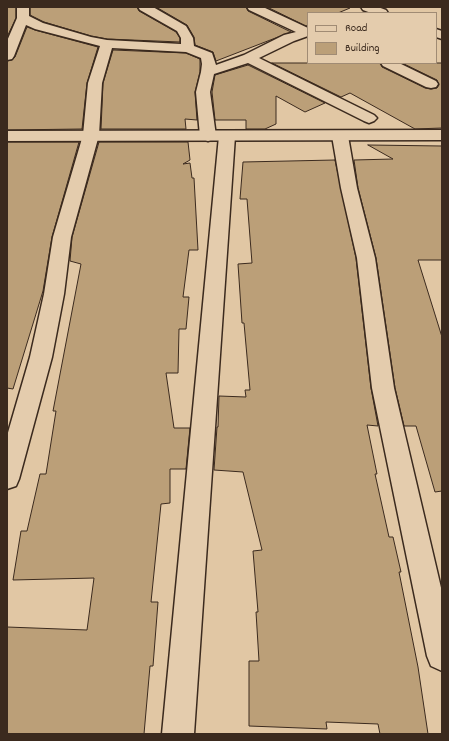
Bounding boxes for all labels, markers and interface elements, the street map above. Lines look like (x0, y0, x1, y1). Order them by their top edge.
legend (307, 12, 437, 64)
text: Road (345, 20, 367, 37)
text: Building (345, 40, 380, 57)

